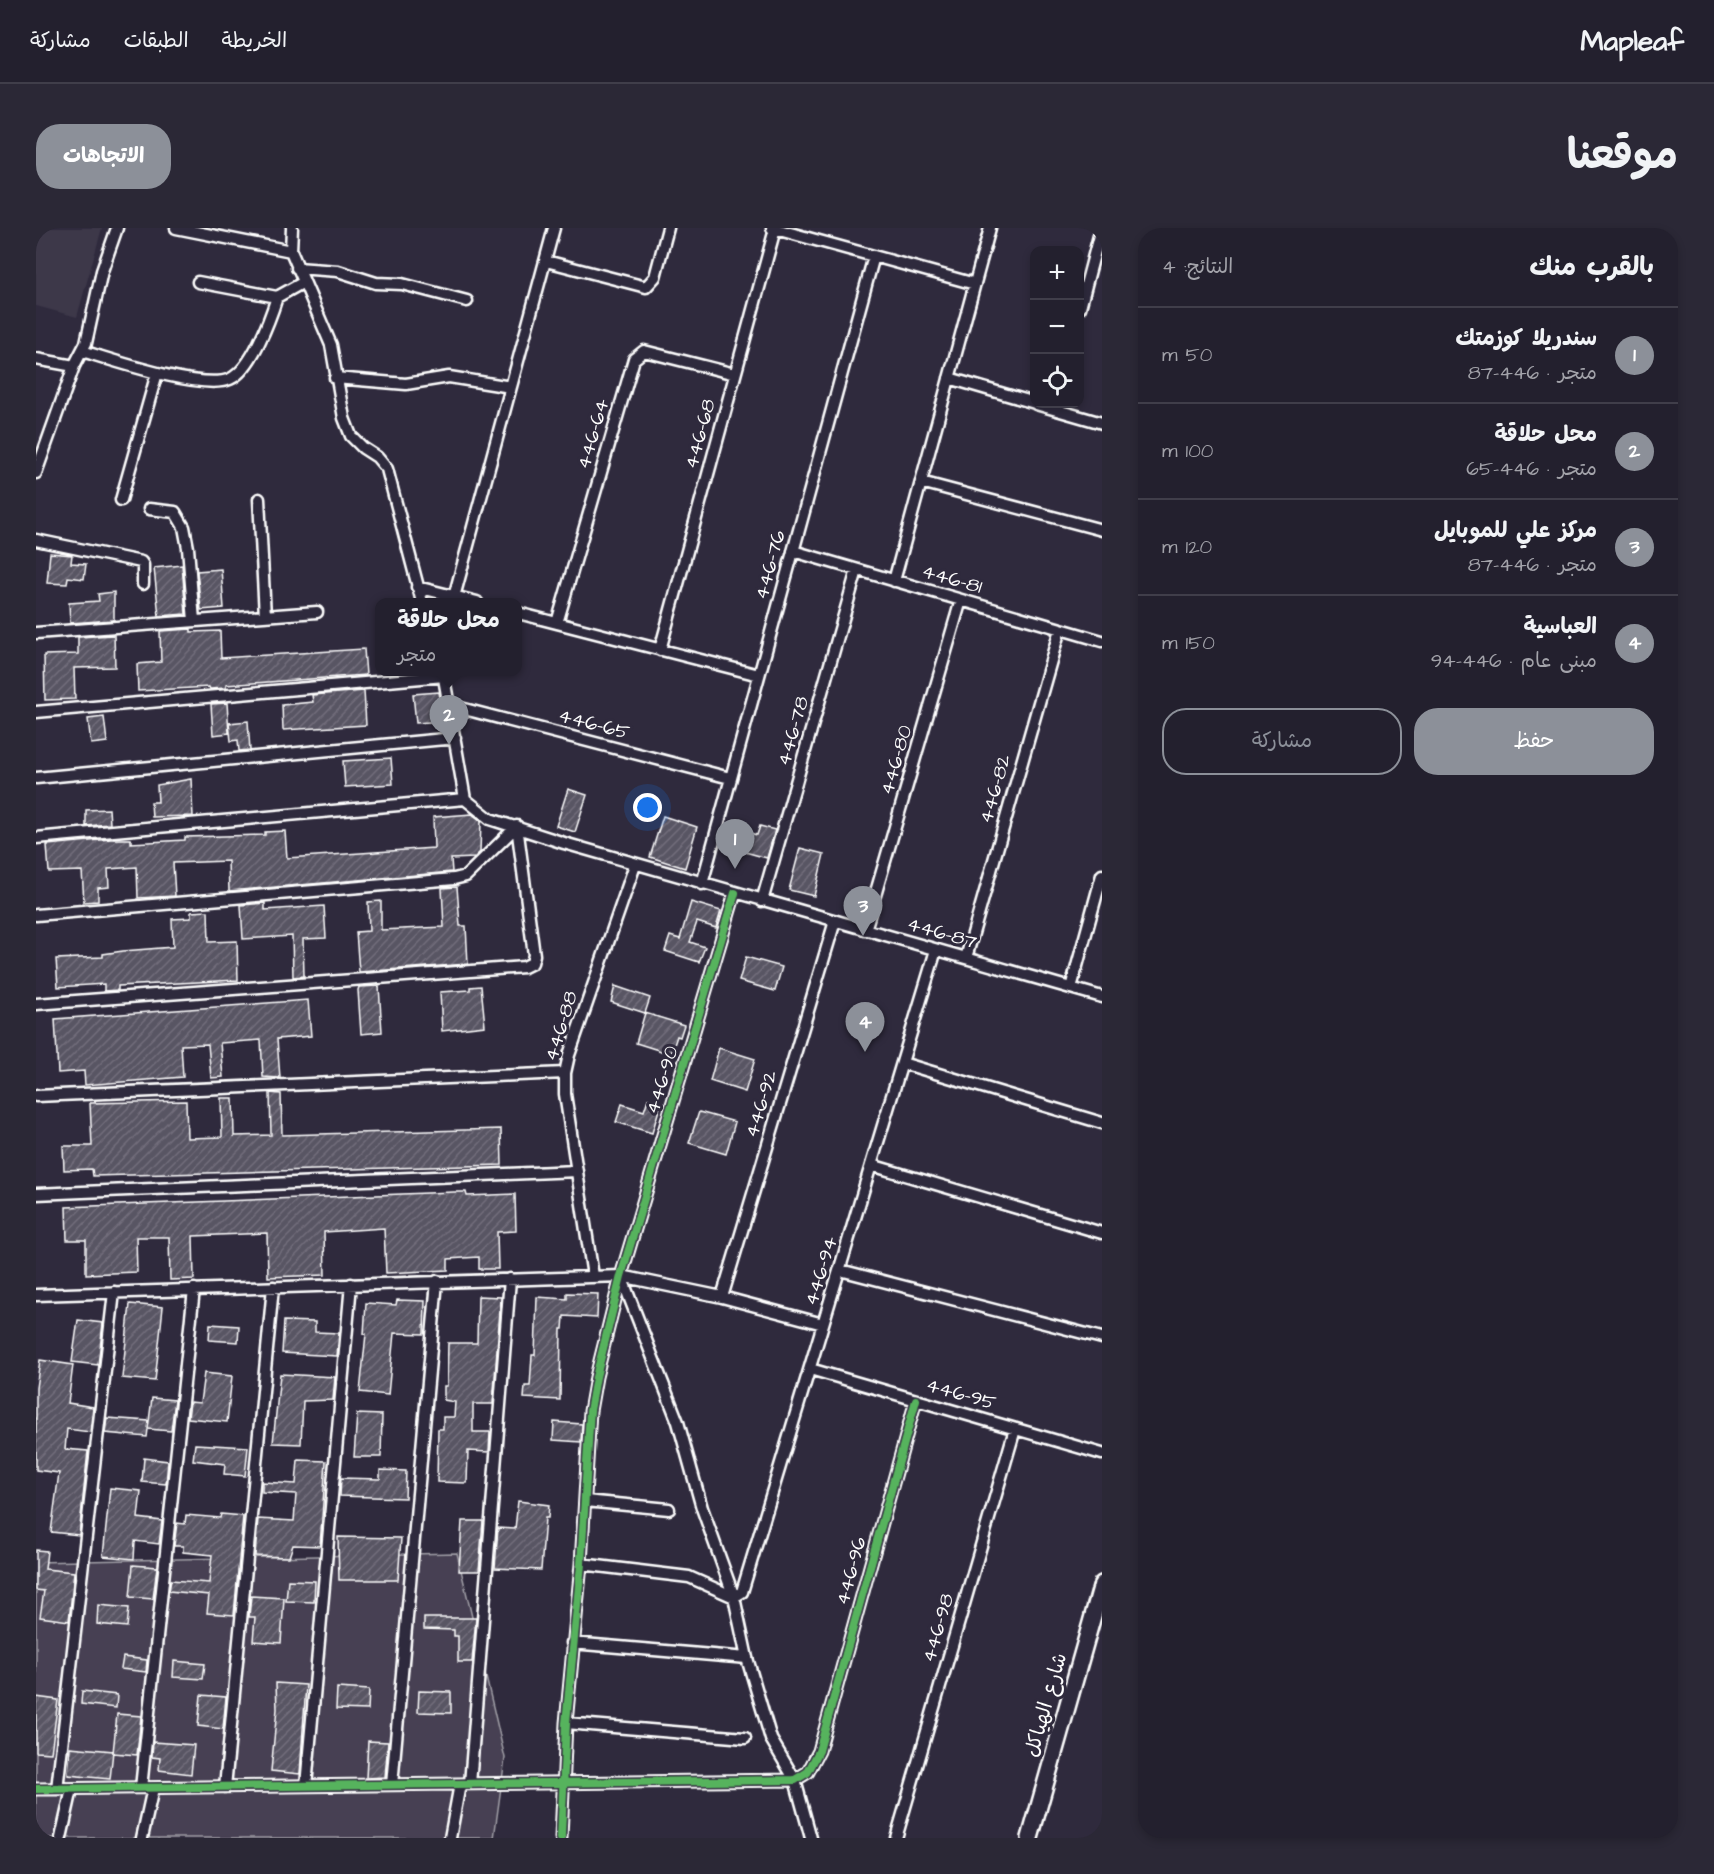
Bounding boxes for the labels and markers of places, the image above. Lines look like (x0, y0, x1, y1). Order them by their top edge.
pin: 2 (430, 696, 468, 745)
pin: 1 (716, 820, 754, 869)
pin: 3 (844, 886, 882, 936)
pin: 4 (846, 1002, 884, 1052)

